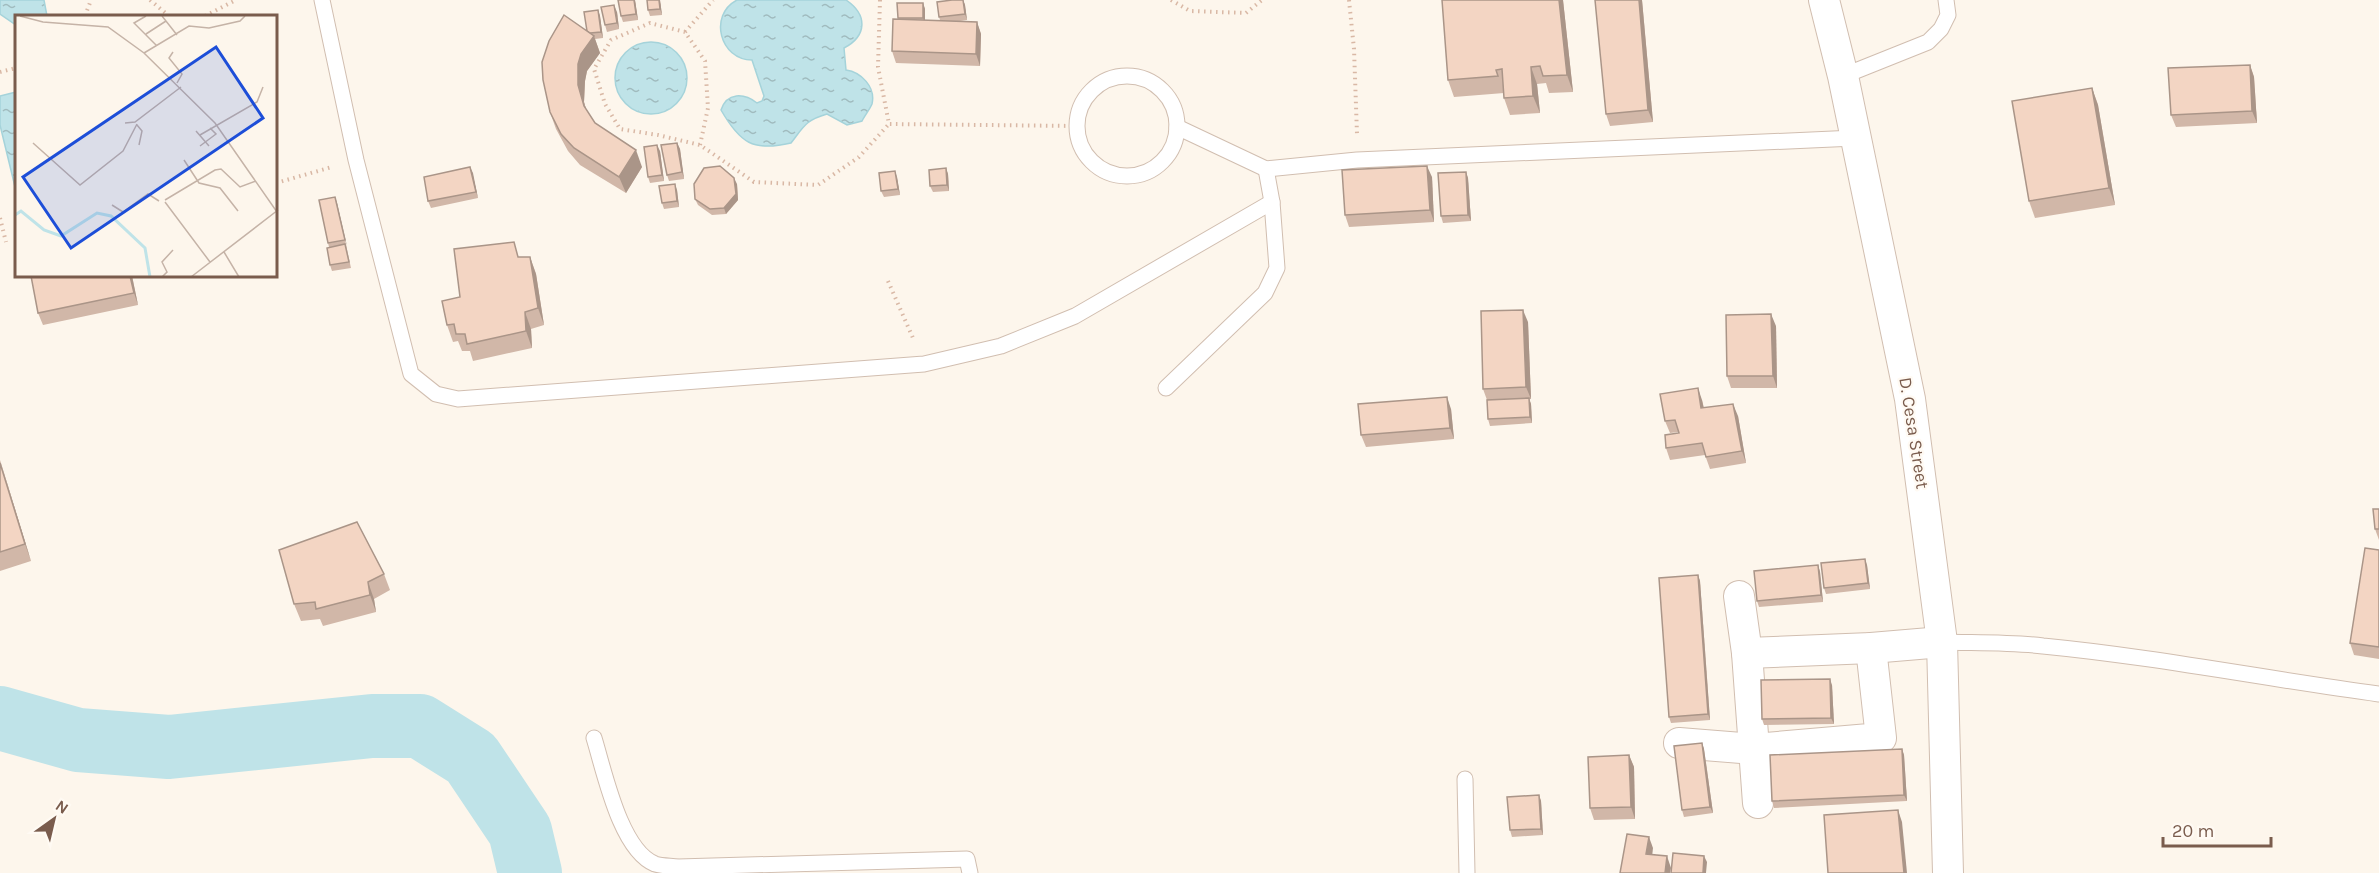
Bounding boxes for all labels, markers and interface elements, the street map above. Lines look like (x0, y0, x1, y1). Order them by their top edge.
inset map (15, 15, 278, 278)
street label: D. Cesa Street (1894, 376, 1934, 491)
north arrow (24, 789, 84, 849)
text: N (52, 796, 72, 818)
scale bar (2163, 810, 2271, 848)
text: 20 m (2172, 820, 2214, 842)

